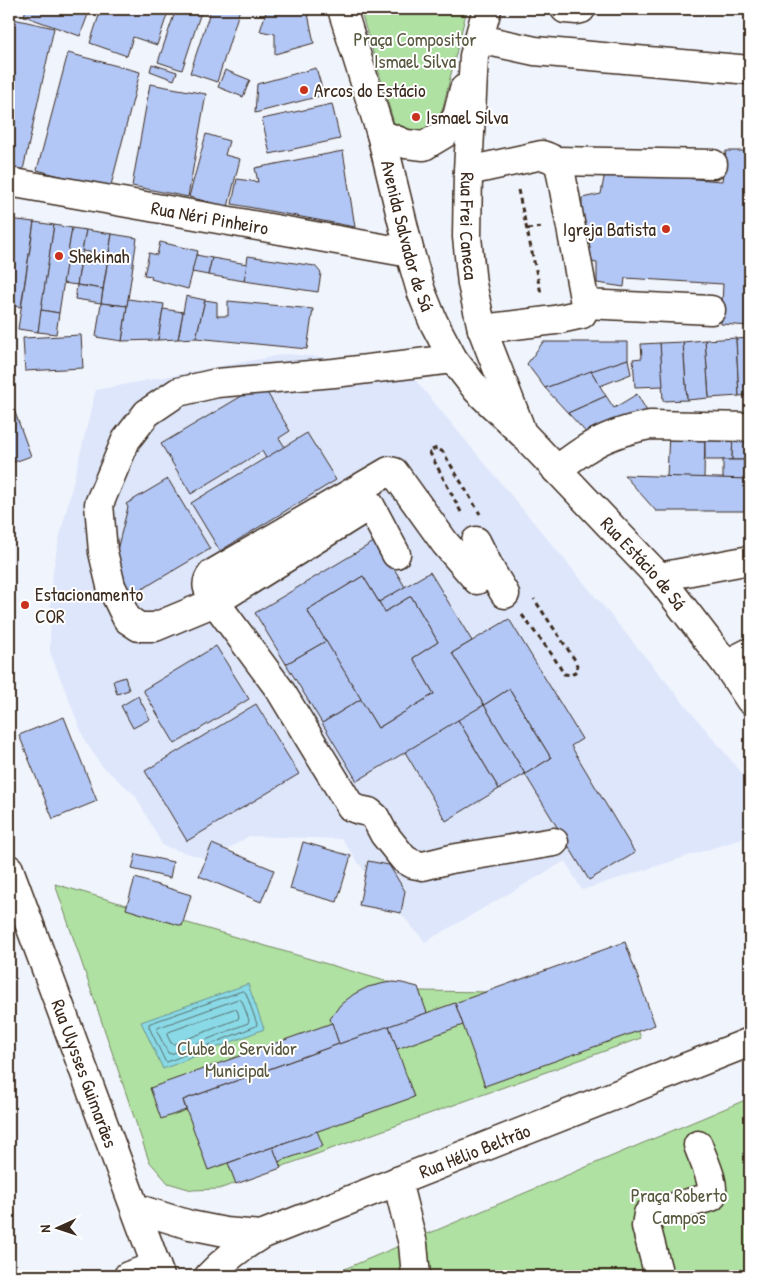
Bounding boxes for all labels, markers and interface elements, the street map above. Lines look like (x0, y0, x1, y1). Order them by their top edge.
park label: Praça Compositor Ismael Silva (354, 26, 477, 74)
place label: Arcos do Estácio (314, 77, 426, 103)
marker: Arcos do Estácio (298, 84, 310, 96)
place label: Ismael Silva (426, 104, 509, 130)
marker: Ismael Silva (410, 111, 422, 123)
street label: Avenida Salvador de Sá (375, 158, 441, 315)
street label: Rua Frei Caneca (454, 172, 485, 282)
street label: Rua Néri Pinheiro (149, 194, 271, 241)
place label: Igreja Batista (563, 216, 657, 242)
marker: Igreja Batista (660, 223, 672, 235)
place label: Shekinah (69, 243, 129, 269)
marker: Shekinah (53, 250, 65, 262)
street label: Rua Estácio de Sá (595, 511, 693, 616)
place label: Estacionamento COR (35, 581, 144, 629)
marker: Estacionamento COR (19, 599, 31, 611)
street label: Rua Ulysses Guimarães (45, 995, 124, 1151)
park label: Clube do Servidor Municipal (177, 1035, 298, 1083)
street label: Rua Hélio Beltrão (415, 1117, 534, 1184)
park label: Praça Roberto Campos (631, 1182, 727, 1230)
north arrow (32, 1202, 82, 1252)
text: N (35, 1224, 54, 1233)

